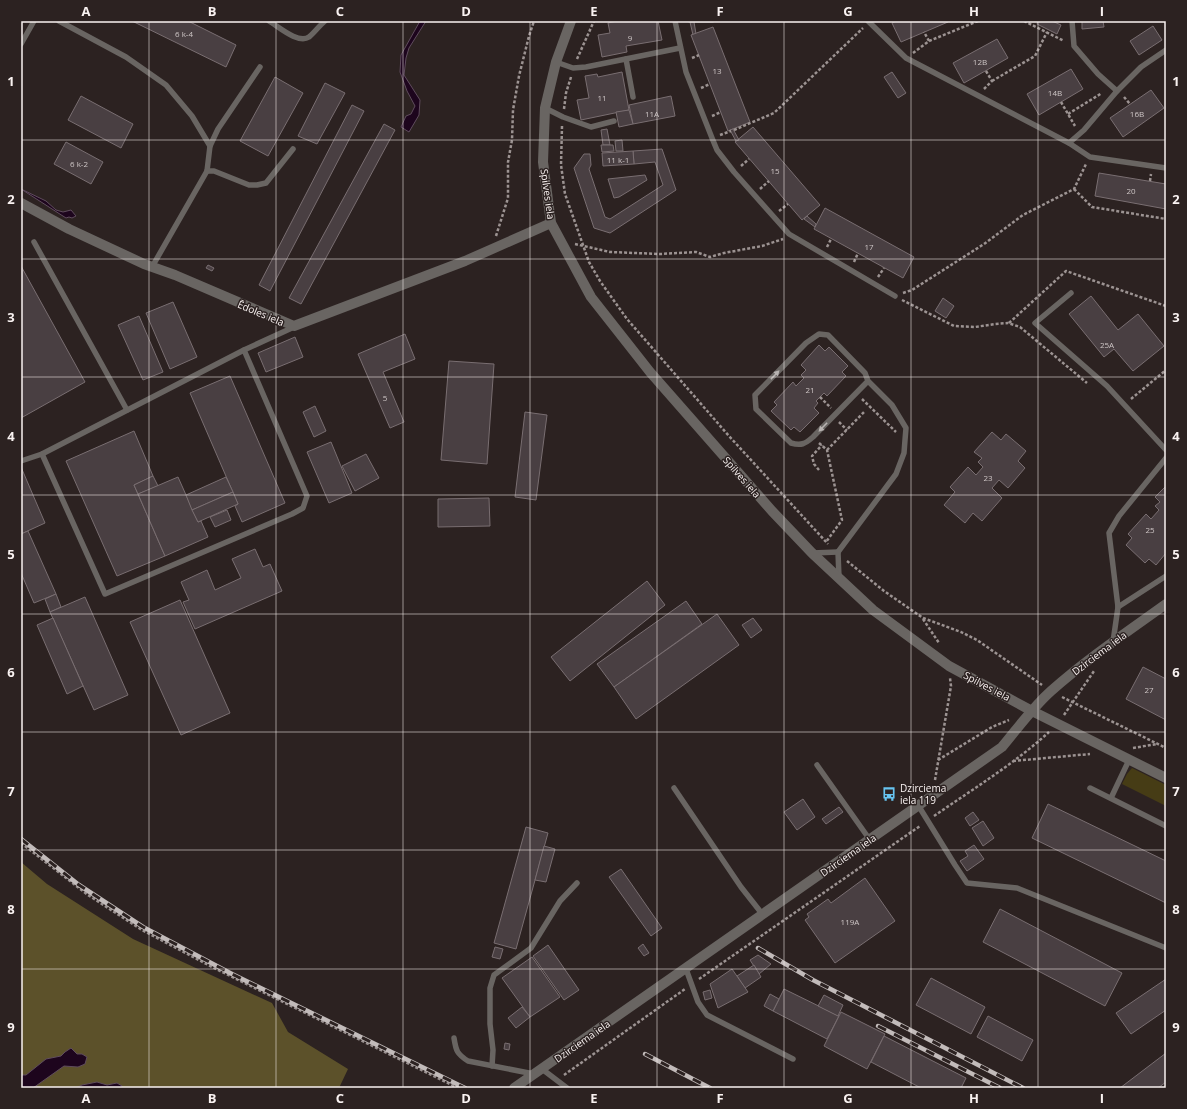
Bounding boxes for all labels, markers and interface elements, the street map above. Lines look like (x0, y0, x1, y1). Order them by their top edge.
text: A (82, 2, 91, 20)
text: B (208, 2, 217, 20)
text: C (336, 2, 344, 20)
text: D (461, 2, 471, 20)
text: E (590, 2, 598, 20)
text: F (716, 2, 724, 20)
text: G (843, 2, 853, 20)
text: H (969, 2, 979, 20)
text: I (1100, 2, 1104, 20)
house number: 6 k-4 (175, 28, 193, 39)
house number: 9 (628, 32, 633, 43)
house number: 12B (973, 56, 987, 67)
house number: 13 (712, 65, 722, 76)
text: 1 (7, 72, 15, 90)
text: 1 (1172, 72, 1180, 90)
house number: 14B (1048, 87, 1062, 98)
house number: 11 (597, 92, 607, 103)
house number: 11A (645, 108, 660, 119)
house number: 16B (1130, 108, 1144, 119)
house number: 11 k-1 (607, 154, 629, 165)
house number: 6 k-2 (70, 158, 88, 169)
house number: 15 (770, 165, 780, 176)
street label: Spilves iela (538, 168, 558, 220)
house number: 20 (1126, 185, 1136, 196)
text: 2 (7, 190, 15, 208)
text: 2 (1172, 190, 1180, 208)
house number: 17 (864, 241, 874, 252)
street label: Ēdoles iela (236, 297, 286, 329)
text: 3 (7, 308, 15, 326)
text: 3 (1172, 308, 1180, 326)
house number: 25A (1100, 339, 1115, 350)
one-way arrow (770, 370, 780, 380)
house number: 21 (805, 384, 815, 395)
house number: 5 (383, 392, 388, 403)
one-way arrow (818, 422, 827, 432)
text: 4 (7, 427, 15, 445)
text: 4 (1172, 427, 1180, 445)
street label: Spilves iela (720, 453, 764, 501)
house number: 23 (983, 472, 993, 483)
house number: 25 (1145, 524, 1155, 535)
text: 5 (7, 545, 15, 563)
text: 5 (1172, 545, 1180, 563)
street label: Dzirciema iela (1069, 628, 1129, 678)
text: 6 (7, 663, 15, 681)
text: 6 (1172, 663, 1180, 681)
street label: Spilves iela (961, 668, 1013, 704)
house number: 27 (1144, 684, 1154, 695)
place label: Dzirciema iela 119 (900, 781, 946, 807)
text: 7 (7, 782, 15, 800)
text: 7 (1172, 782, 1180, 800)
bus stop icon: Dzirciema iela 119 (881, 786, 897, 802)
street label: Dzirciema iela (817, 831, 879, 879)
text: 8 (7, 900, 15, 918)
text: 8 (1172, 900, 1180, 918)
house number: 119A (841, 916, 860, 927)
street label: Dzirciema iela (551, 1017, 613, 1065)
text: 9 (7, 1018, 15, 1036)
text: 9 (1172, 1018, 1180, 1036)
text: A (82, 1089, 91, 1107)
text: B (208, 1089, 217, 1107)
text: C (336, 1089, 344, 1107)
text: D (461, 1089, 471, 1107)
text: E (590, 1089, 598, 1107)
text: F (716, 1089, 724, 1107)
text: G (843, 1089, 853, 1107)
text: H (969, 1089, 979, 1107)
text: I (1100, 1089, 1104, 1107)

